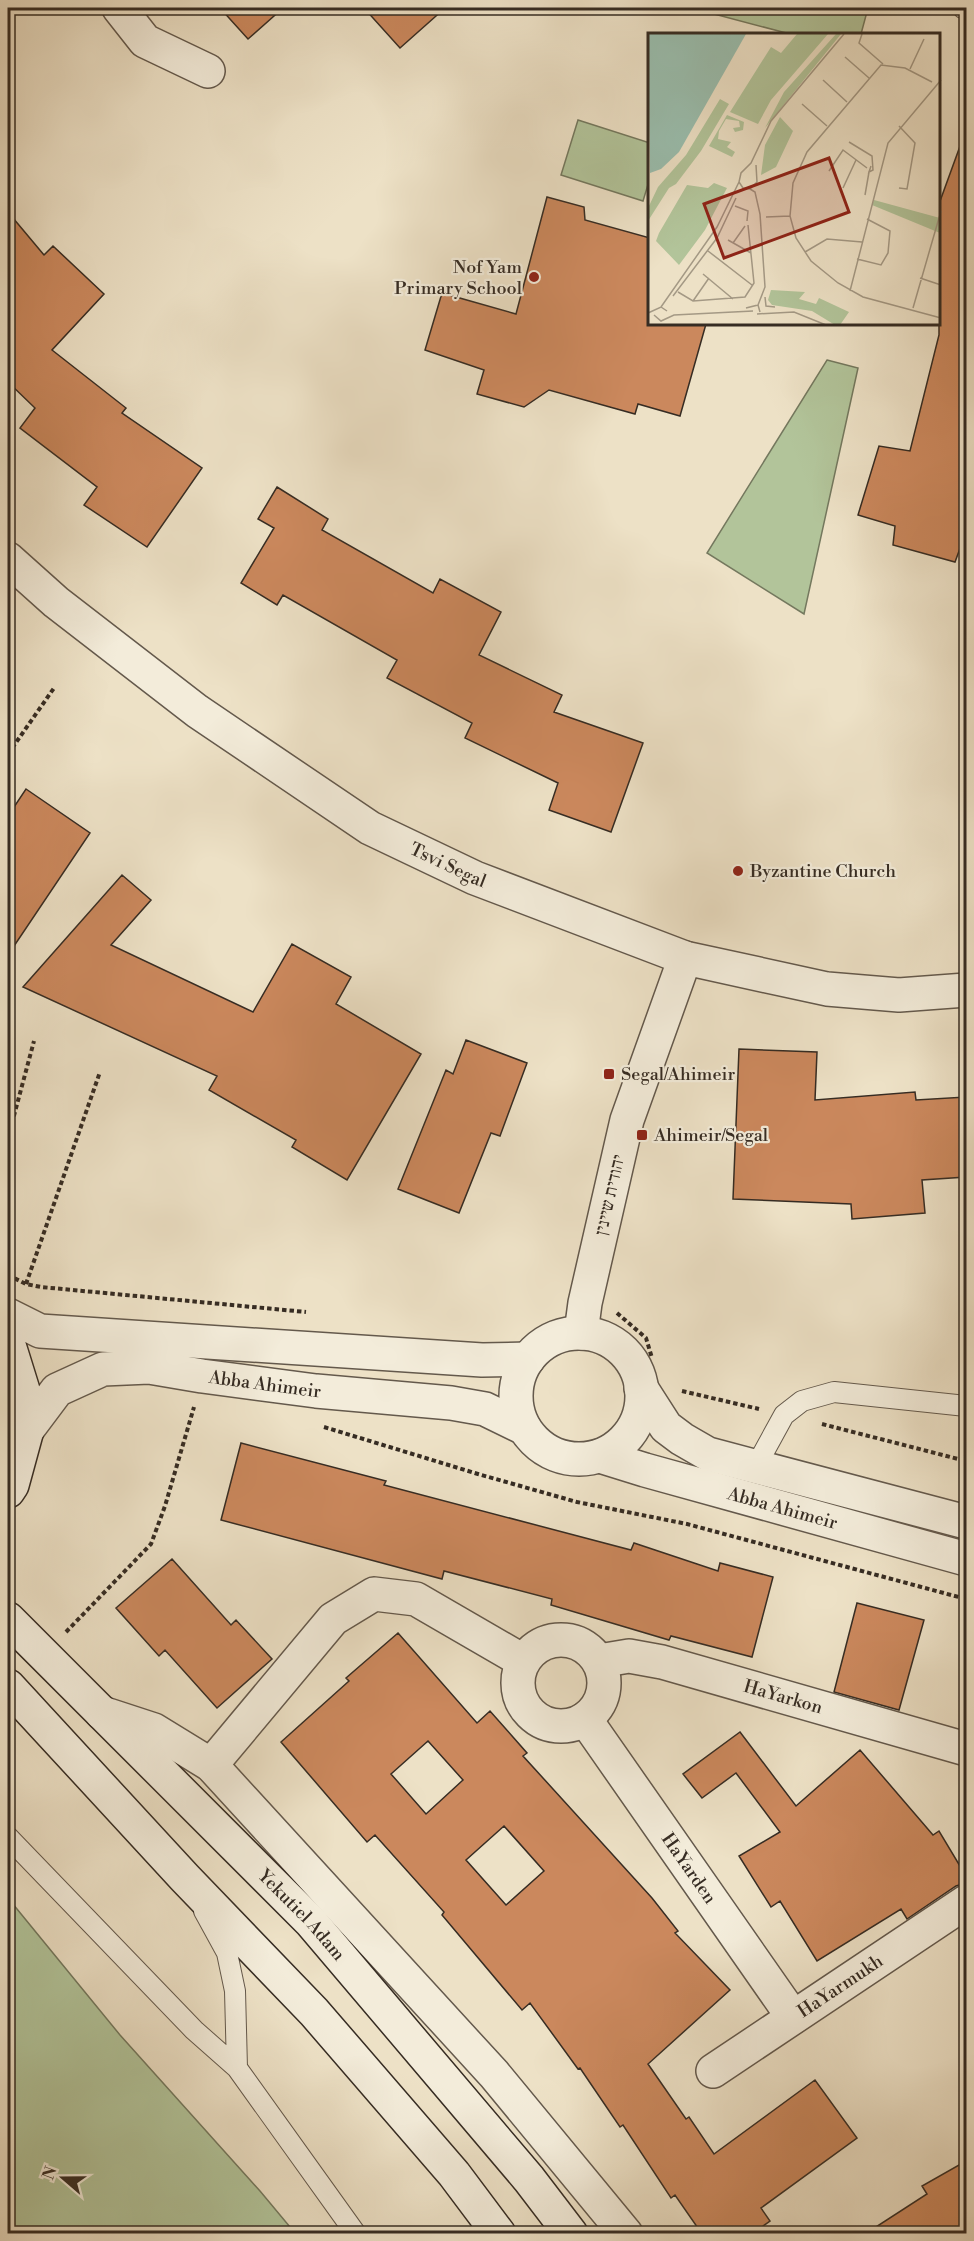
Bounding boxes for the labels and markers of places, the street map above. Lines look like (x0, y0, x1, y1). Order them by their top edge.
place label: Nof Yam Primary School (394, 256, 523, 300)
marker: Nof Yam Primary School (527, 270, 541, 284)
place label: Byzantine Church (749, 860, 896, 883)
marker: Byzantine Church (731, 864, 745, 878)
place label: Segal/Ahimeir (621, 1063, 735, 1086)
marker: Segal/Ahimeir (602, 1067, 616, 1081)
place label: Ahimeir/Segal (653, 1124, 769, 1147)
marker: Ahimeir/Segal (635, 1128, 649, 1142)

